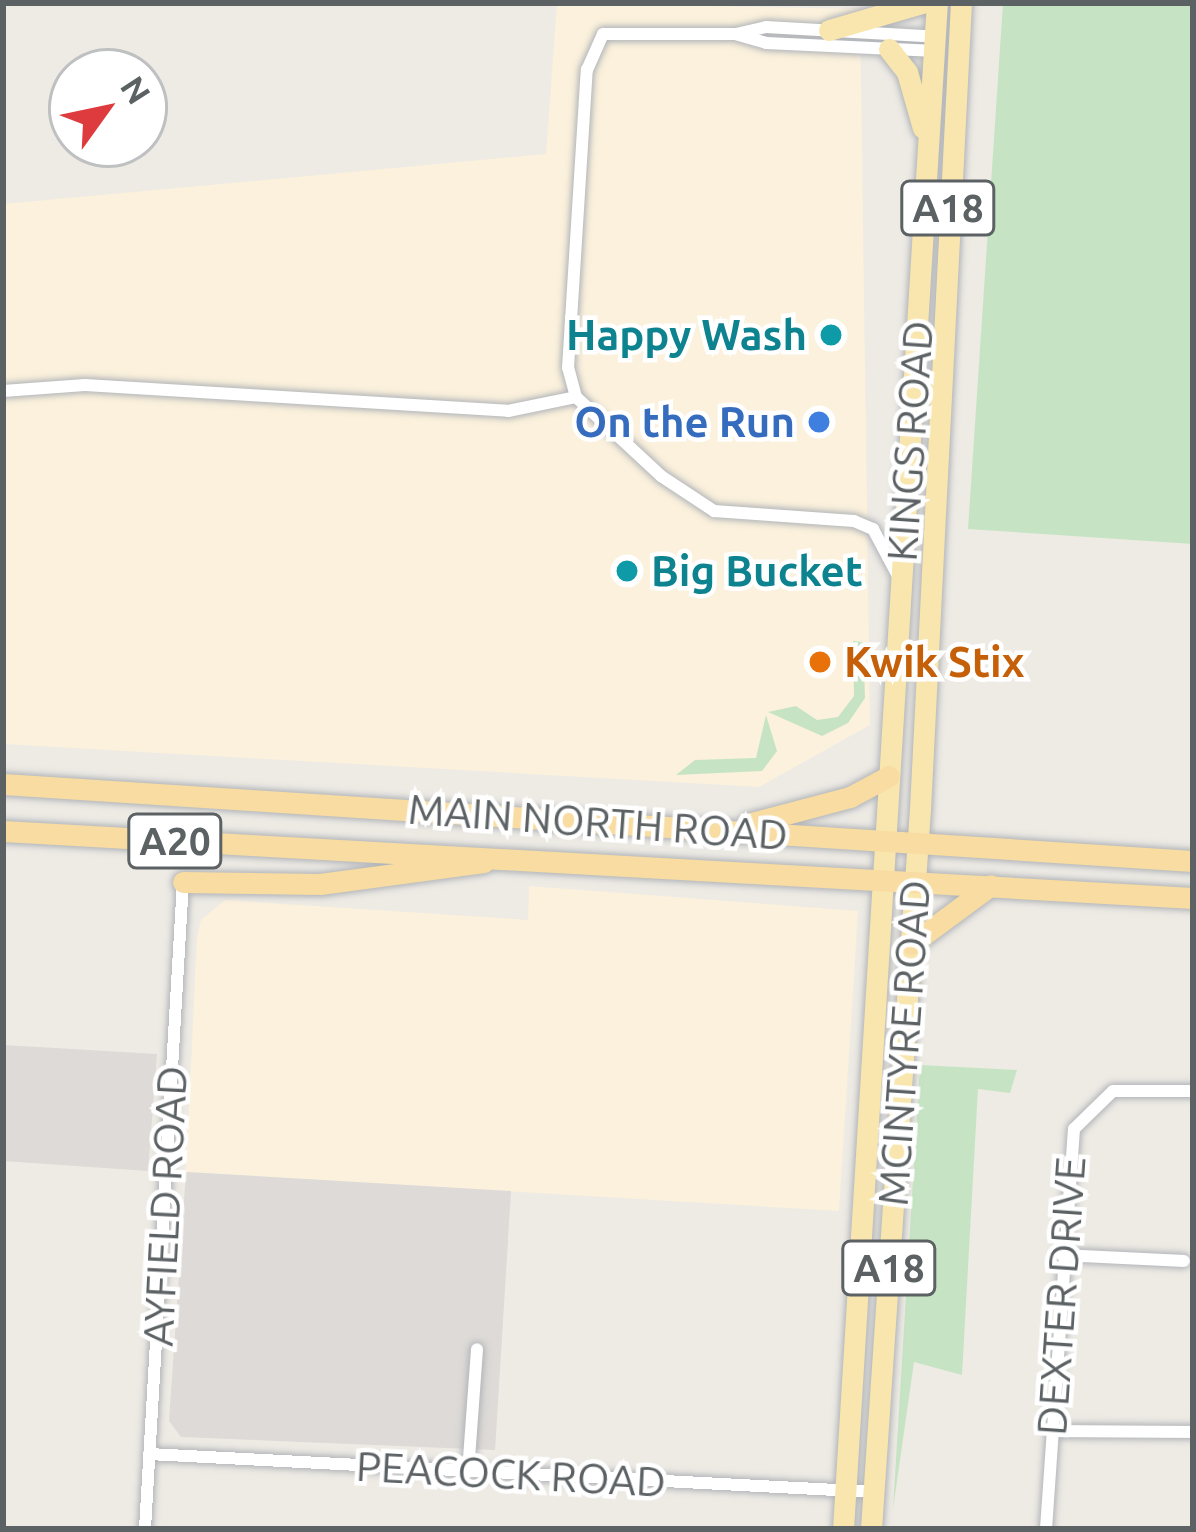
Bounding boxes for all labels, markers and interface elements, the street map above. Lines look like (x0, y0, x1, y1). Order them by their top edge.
north arrow (48, 48, 168, 168)
text: N (114, 69, 158, 110)
road number: A18 (900, 175, 996, 241)
place label: Happy Wash (566, 310, 807, 360)
street label: KINGS ROAD (876, 319, 944, 563)
marker: Happy Wash (818, 322, 844, 348)
place label: On the Run (574, 397, 795, 447)
marker: On the Run (806, 409, 832, 435)
place label: Big Bucket (651, 546, 863, 596)
marker: Big Bucket (614, 558, 640, 584)
place label: Kwik Stix (844, 637, 1025, 687)
marker: Kwik Stix (807, 649, 833, 675)
street label: MAIN NORTH ROAD (407, 784, 789, 860)
road number: A20 (127, 808, 223, 874)
street label: MCINTYRE ROAD (867, 878, 941, 1208)
street label: AYFIELD ROAD (132, 1064, 198, 1348)
street label: DEXTER DRIVE (1026, 1155, 1096, 1437)
road number: A18 (841, 1235, 937, 1301)
street label: PEACOCK ROAD (355, 1441, 667, 1507)

